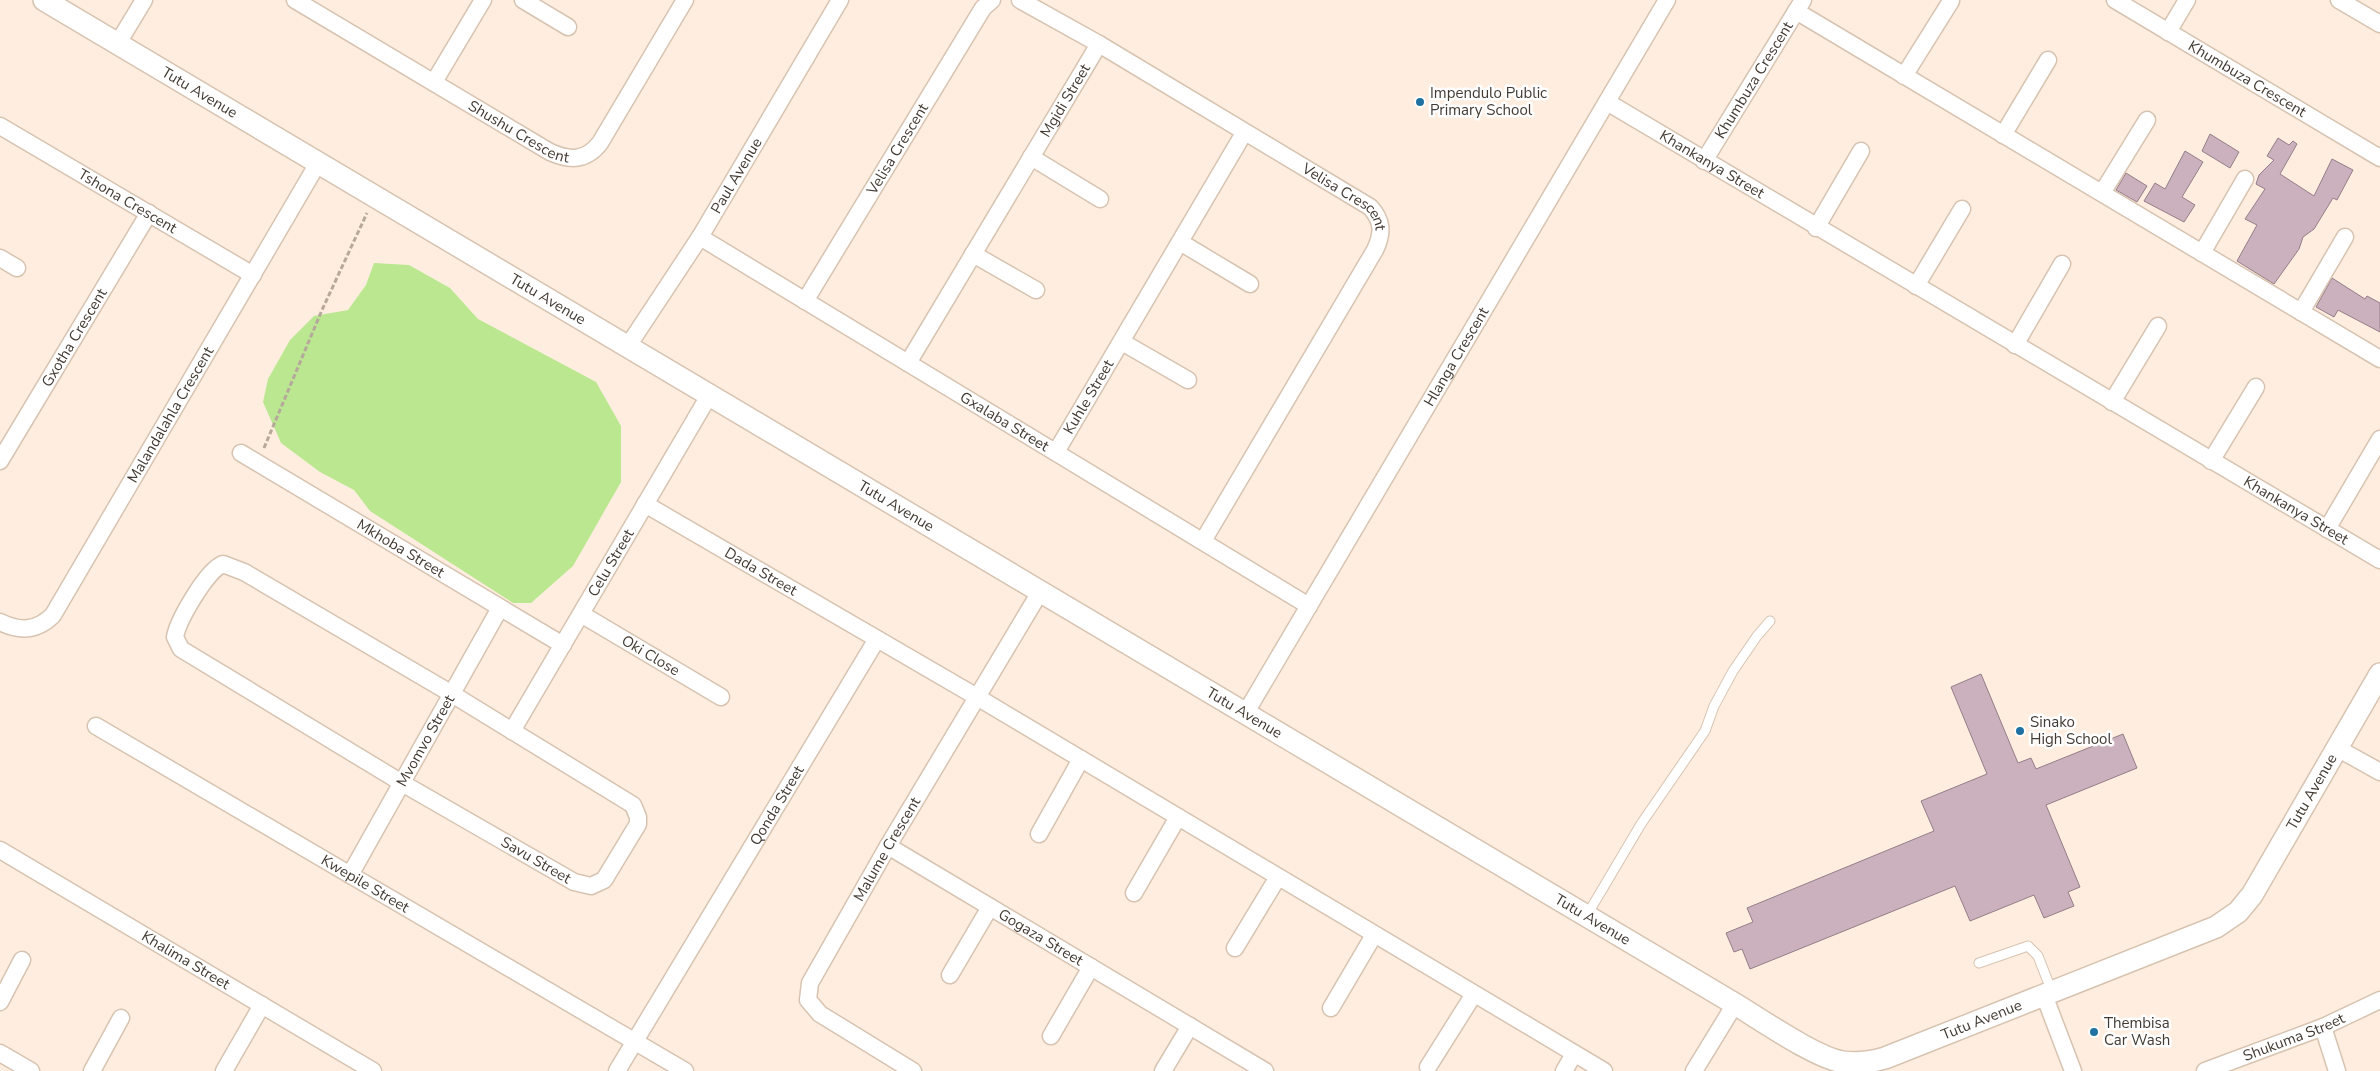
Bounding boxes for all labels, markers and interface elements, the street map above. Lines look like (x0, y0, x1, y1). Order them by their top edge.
street label: Khumbuza Crescent (1710, 17, 1798, 142)
street label: Khumbuza Crescent (2185, 36, 2311, 122)
street label: Mgidi Street (1036, 59, 1095, 141)
street label: Tutu Avenue (158, 62, 241, 123)
place label: Impendulo Public Primary School (1430, 83, 1547, 120)
street label: Shushu Crescent (465, 96, 571, 168)
marker: Impendulo Public Primary School (1414, 96, 1426, 108)
street label: Velisa Crescent (861, 99, 933, 199)
street label: Khankanya Street (1656, 125, 1769, 203)
street label: Paul Avenue (706, 134, 767, 217)
street label: Velisa Crescent (1298, 158, 1391, 232)
street label: Tshona Crescent (74, 164, 181, 238)
street label: Tutu Avenue (506, 269, 590, 329)
street label: Gxotha Crescent (37, 284, 112, 391)
street label: Hlanga Crescent (1419, 303, 1494, 410)
street label: Malandalahla Crescent (123, 342, 219, 487)
street label: Kuhle Street (1059, 355, 1119, 438)
street label: Gxalaba Street (956, 387, 1053, 456)
street label: Khankanya Street (2240, 471, 2353, 550)
street label: Tutu Avenue (854, 476, 938, 536)
street label: Mkhoba Street (353, 514, 449, 583)
street label: Celu Street (583, 525, 639, 600)
street label: Dada Street (721, 542, 801, 601)
street label: Oki Close (618, 630, 683, 680)
street label: Tutu Avenue (1203, 682, 1286, 743)
street label: Mvomvo Street (392, 691, 460, 790)
place label: Sinako High School (2030, 712, 2112, 749)
marker: Sinako High School (2014, 725, 2026, 737)
street label: Tutu Avenue (2282, 750, 2342, 834)
street label: Qonda Street (745, 761, 809, 849)
street label: Malume Crescent (849, 793, 925, 905)
street label: Savu Street (497, 832, 575, 889)
street label: Kwepile Street (317, 850, 414, 918)
street label: Tutu Avenue (1551, 889, 1634, 950)
street label: Gogaza Street (995, 904, 1088, 971)
street label: Khalima Street (138, 926, 234, 994)
street label: Tutu Avenue (1938, 995, 2025, 1045)
street label: Shukuma Street (2240, 1008, 2349, 1066)
place label: Thembisa Car Wash (2104, 1013, 2170, 1050)
marker: Thembisa Car Wash (2088, 1026, 2100, 1038)

